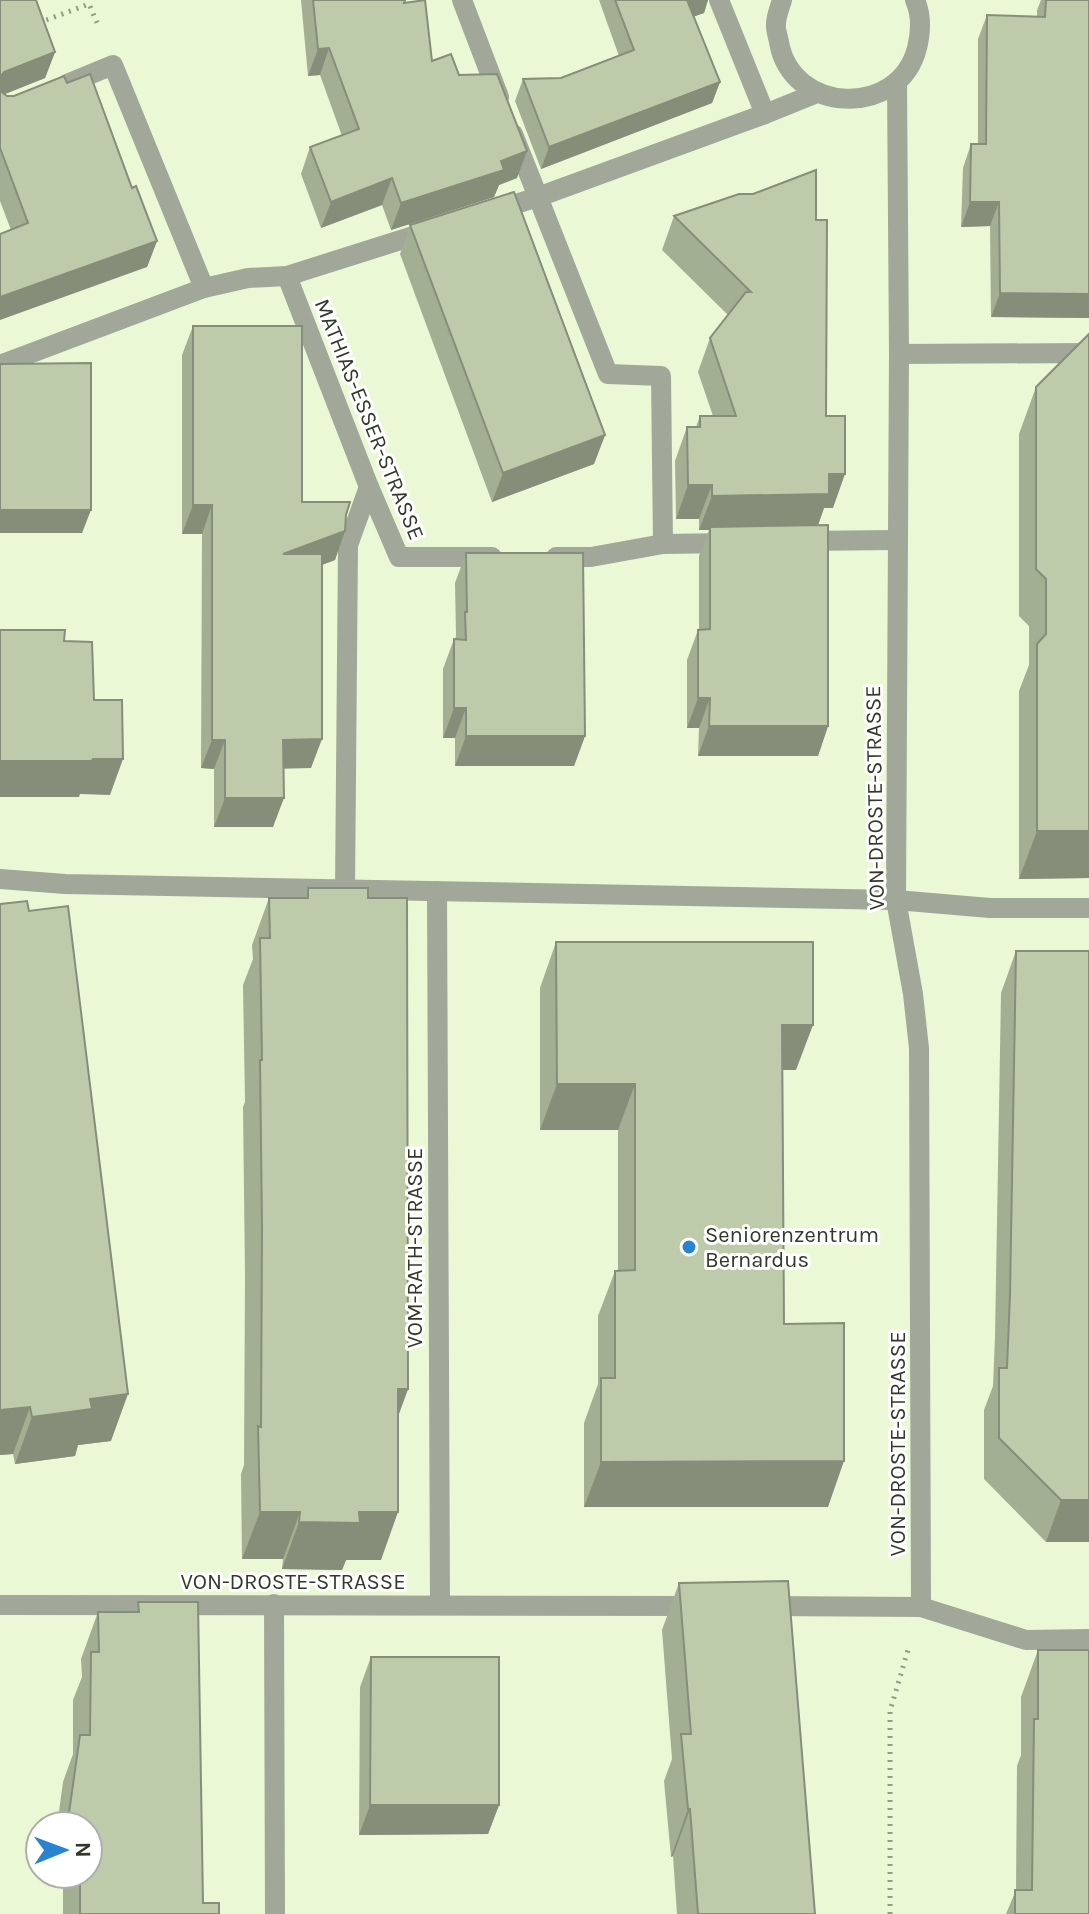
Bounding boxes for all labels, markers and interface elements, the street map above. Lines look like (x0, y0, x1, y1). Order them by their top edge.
street label: MATHIAS-ESSER-STRASSE (309, 295, 429, 544)
street label: VON-DROSTE-STRASSE (860, 685, 890, 911)
street label: VOM-RATH-STRASSE (402, 1148, 428, 1348)
place label: Seniorenzentrum Bernardus (705, 1222, 879, 1273)
marker: Seniorenzentrum Bernardus (680, 1238, 698, 1256)
street label: VON-DROSTE-STRASSE (885, 1331, 911, 1557)
street label: VON-DROSTE-STRASSE (180, 1569, 406, 1595)
north arrow (24, 1810, 104, 1890)
text: N (70, 1842, 96, 1858)

